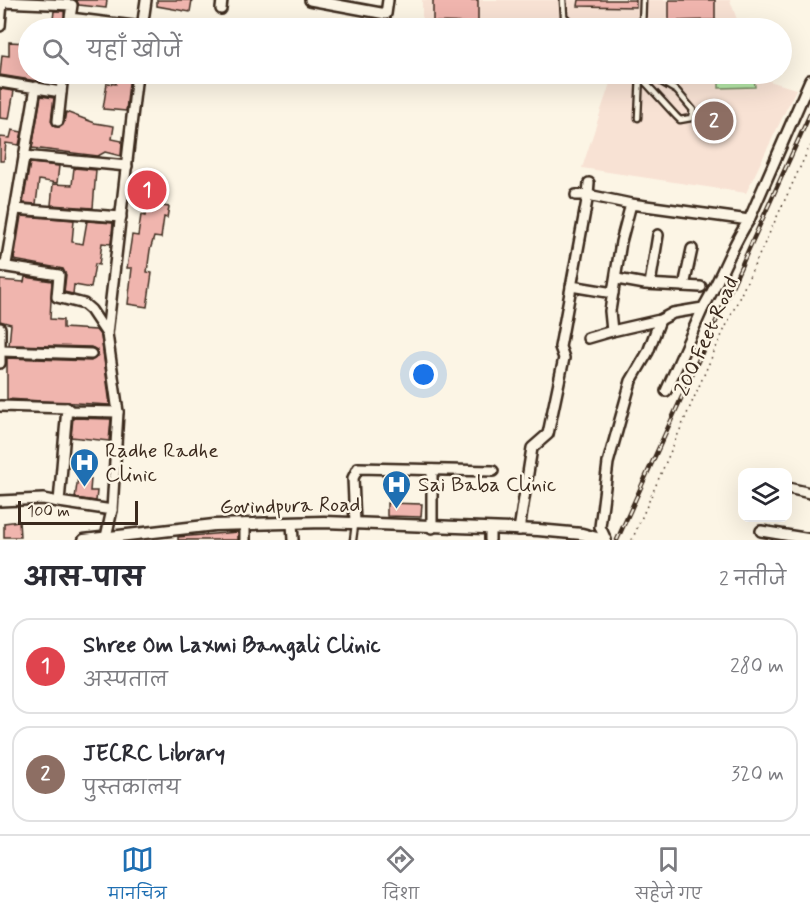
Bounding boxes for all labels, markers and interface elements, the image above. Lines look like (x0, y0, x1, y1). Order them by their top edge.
search box (18, 18, 792, 84)
icon: search (39, 35, 72, 68)
text: यहाँ खोजें (87, 37, 182, 65)
pin: 2 (694, 98, 734, 144)
pin: 1 (128, 168, 166, 213)
street label: 200 Feet Road (668, 272, 746, 400)
your location (409, 360, 438, 389)
place label: Radhe Radhe Clinic (105, 437, 218, 489)
hospital icon: Radhe Radhe Clinic (68, 446, 100, 488)
hospital icon: Sai Baba Clinic (381, 468, 413, 510)
map controls (738, 468, 792, 522)
button: layers (738, 468, 792, 522)
place label: Sai Baba Clinic (418, 471, 557, 499)
street label: Govindpura Road (219, 491, 361, 521)
scale bar (18, 498, 138, 526)
text: 100 m (27, 501, 70, 522)
text: आस-पास (24, 562, 144, 596)
text: 2 नतीजे (719, 566, 786, 593)
text: Shree Om Laxmi Bangali Clinic (83, 632, 381, 660)
text: 1 (41, 653, 50, 680)
text: 280 m (730, 653, 784, 680)
text: अस्पताल (83, 667, 168, 694)
text: JECRC Library (83, 740, 225, 768)
text: 2 (41, 761, 50, 788)
text: 320 m (731, 761, 784, 788)
text: पुस्तकालय (83, 775, 181, 802)
tab: मानचित्र (108, 843, 167, 911)
tab: दिशा (383, 843, 419, 911)
tab: सहेजे गए (635, 843, 702, 911)

